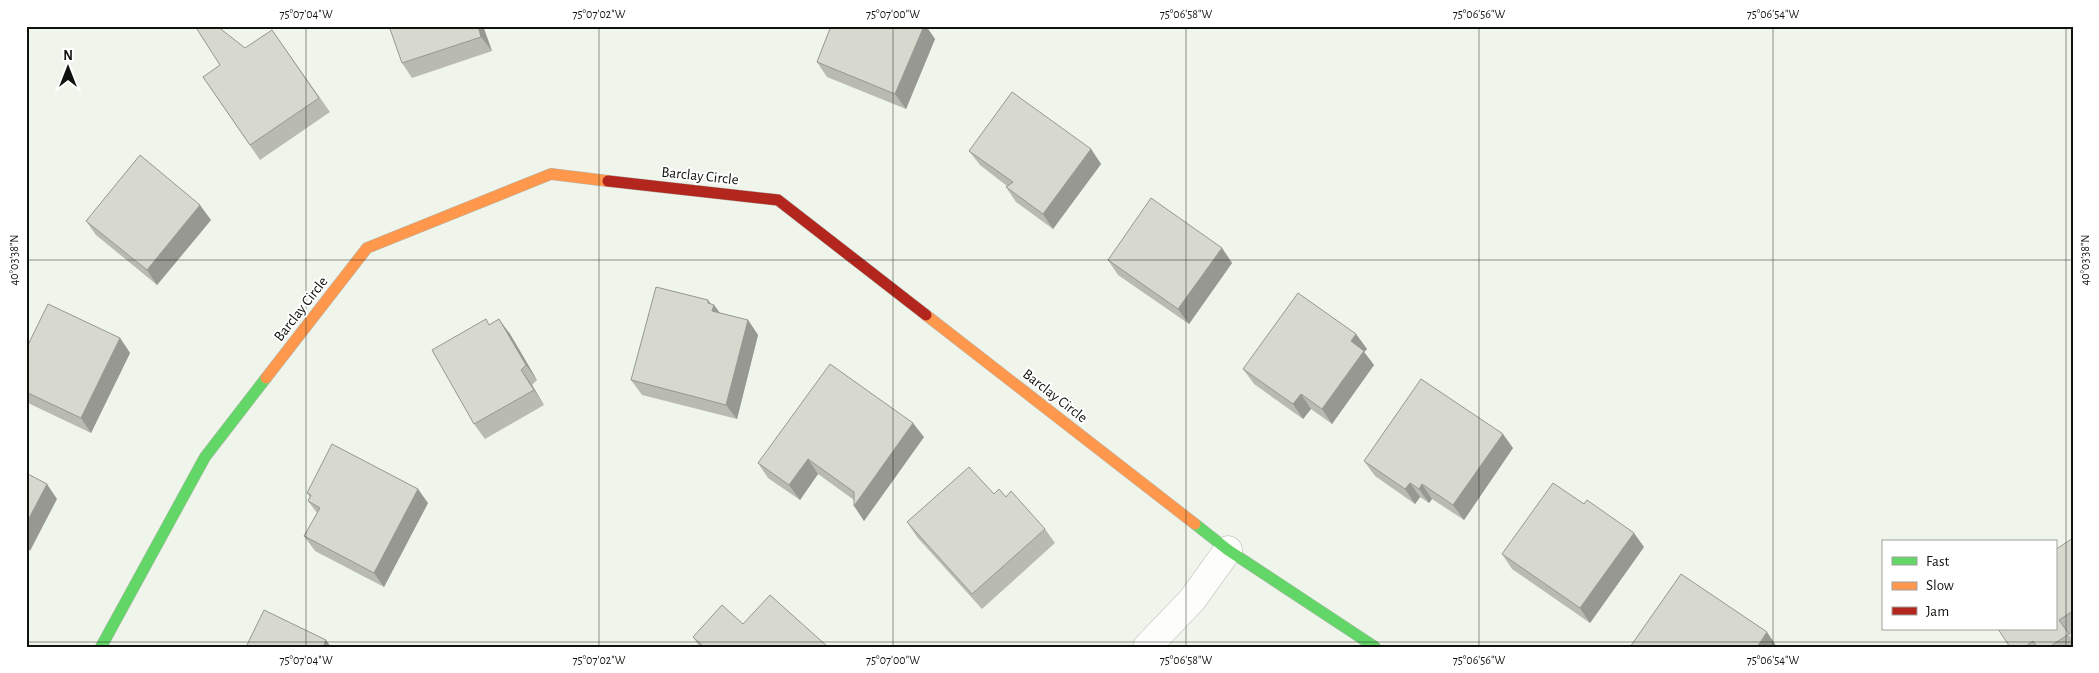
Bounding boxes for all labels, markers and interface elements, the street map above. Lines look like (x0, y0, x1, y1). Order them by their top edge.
text: 75°07'04"W (279, 8, 333, 20)
text: 75°07'02"W (573, 8, 626, 20)
text: 75°07'00"W (866, 8, 920, 20)
text: 75°06'58"W (1160, 8, 1213, 20)
text: 75°06'56"W (1453, 8, 1505, 20)
text: 75°06'54"W (1747, 8, 1800, 20)
north arrow (42, 42, 92, 92)
text: N (63, 49, 73, 63)
street label: Barclay Circle (661, 164, 739, 188)
text: 40°03'38"N (8, 234, 20, 286)
text: 40°03'38"N (2079, 234, 2091, 286)
street label: Barclay Circle (271, 274, 331, 344)
street label: Barclay Circle (1020, 366, 1090, 426)
legend (1882, 540, 2056, 630)
text: Fast (1926, 554, 1950, 569)
text: Slow (1926, 578, 1954, 593)
text: Jam (1926, 604, 1949, 619)
text: 75°07'04"W (279, 654, 333, 666)
text: 75°07'02"W (573, 654, 626, 666)
text: 75°07'00"W (866, 654, 920, 666)
text: 75°06'58"W (1160, 654, 1213, 666)
text: 75°06'56"W (1453, 654, 1505, 666)
text: 75°06'54"W (1747, 654, 1800, 666)

